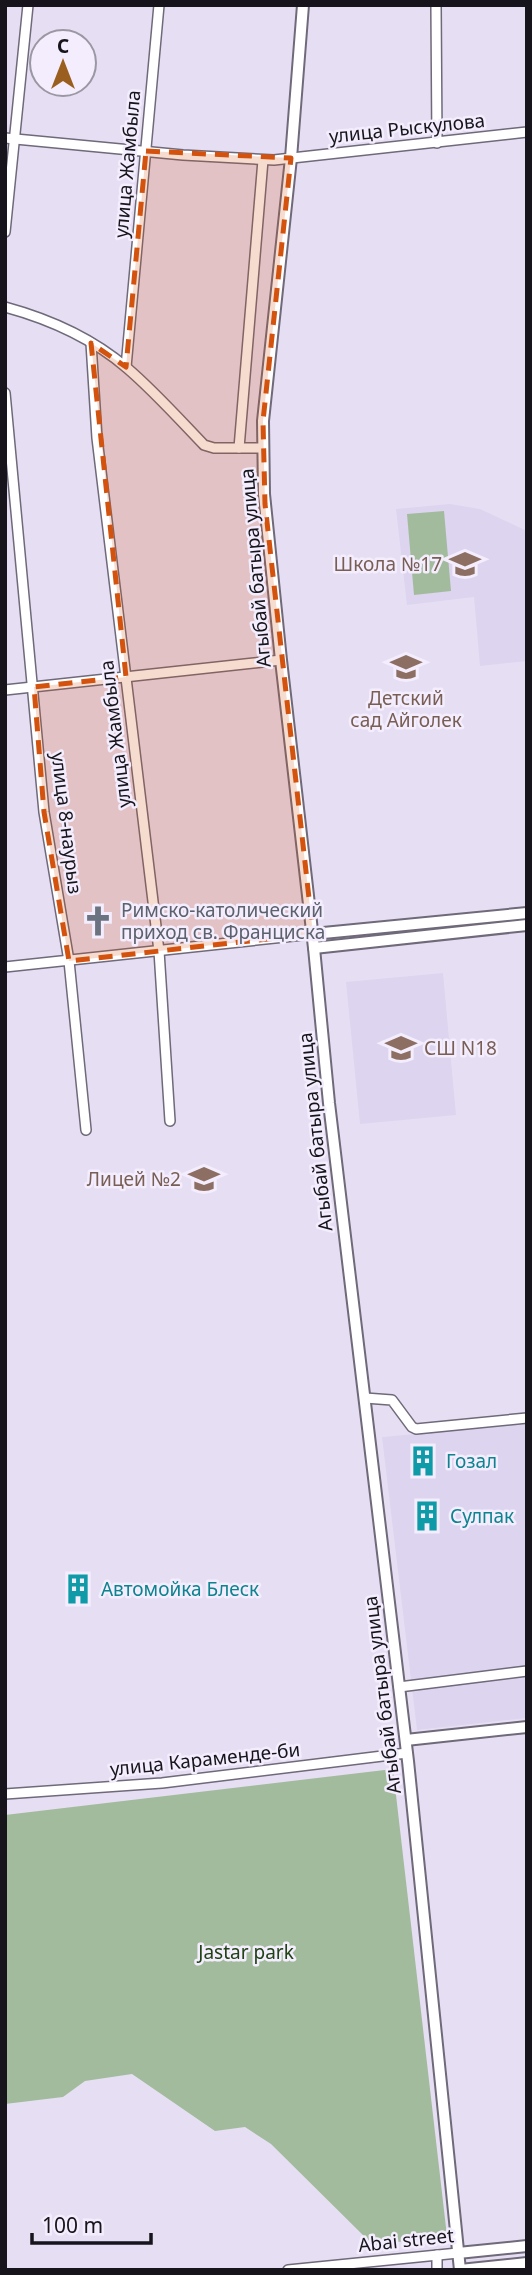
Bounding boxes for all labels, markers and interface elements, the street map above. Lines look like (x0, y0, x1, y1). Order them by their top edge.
north arrow (28, 28, 98, 98)
text: С (57, 33, 69, 59)
street label: улица Жамбыла (108, 89, 146, 239)
street label: улица Рыскулова (328, 107, 486, 149)
street label: Агыбай батыра улица (233, 468, 277, 668)
school or university icon: Школа №17 (448, 547, 482, 581)
place label: Школа №17 (334, 551, 442, 577)
school or university icon: Детский сад Айголек (389, 650, 423, 684)
street label: улица Жамбыла (93, 659, 137, 809)
place label: Детский сад Айголек (350, 685, 462, 733)
street label: улица 8-наурыз (45, 751, 89, 895)
place label: Римско-католический приход св. Франциска (121, 897, 325, 945)
church icon: Римско-католический приход св. Франциска (81, 904, 115, 938)
street label: Агыбай батыра улица (292, 1031, 338, 1233)
school or university icon: СШ N18 (384, 1031, 418, 1065)
place label: СШ N18 (424, 1035, 497, 1061)
school or university icon: Лицей №2 (187, 1162, 221, 1196)
place label: Лицей №2 (87, 1166, 181, 1192)
building icon: Гозал (406, 1444, 440, 1478)
place label: Гозал (446, 1448, 497, 1474)
building icon: Сулпак (410, 1499, 444, 1533)
place label: Сулпак (450, 1503, 514, 1529)
building icon: Автомойка Блеск (61, 1572, 95, 1606)
place label: Автомойка Блеск (101, 1576, 259, 1602)
street label: Агыбай батыра улица (357, 1594, 407, 1796)
street label: улица Караменде-би (109, 1736, 301, 1782)
park label: Jastar park (196, 1939, 294, 1965)
scale bar (32, 2202, 150, 2246)
text: 100 m (42, 2211, 103, 2239)
street label: Abai street (357, 2222, 455, 2258)

